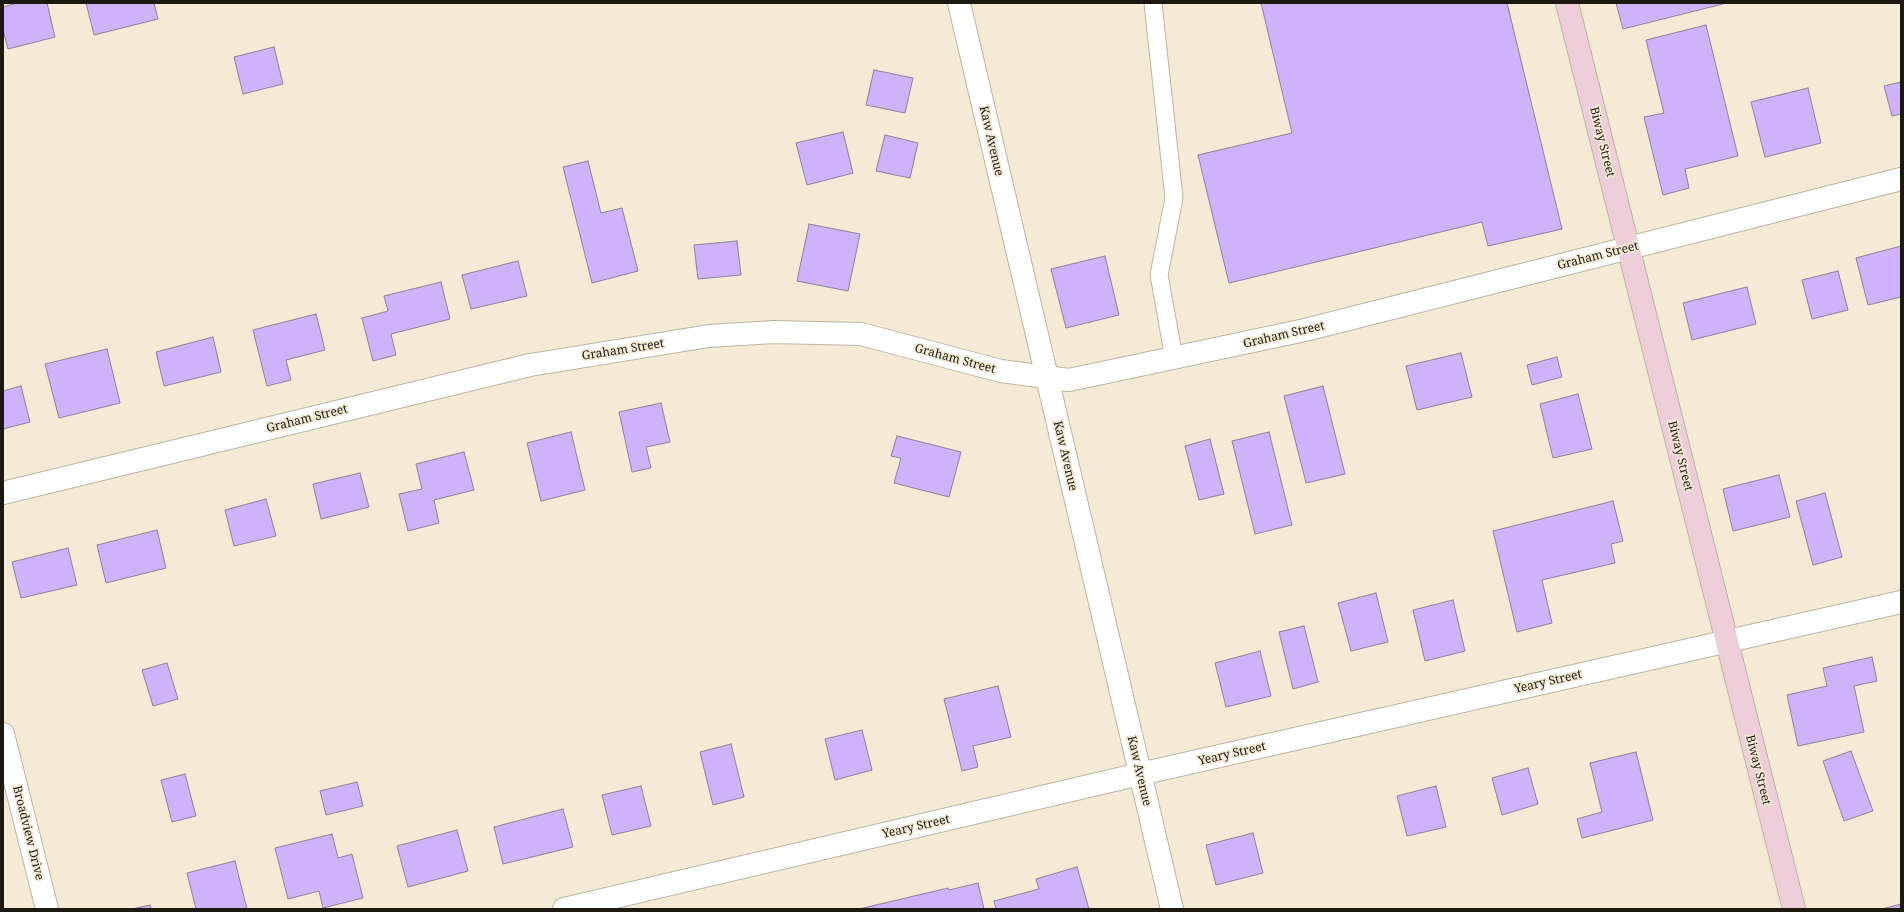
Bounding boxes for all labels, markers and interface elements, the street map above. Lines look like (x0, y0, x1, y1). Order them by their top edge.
street label: Kaw Avenue (976, 105, 1006, 177)
street label: Biway Street (1586, 105, 1618, 179)
street label: Graham Street (1556, 239, 1640, 273)
street label: Graham Street (1242, 319, 1326, 351)
street label: Graham Street (581, 336, 665, 364)
street label: Graham Street (913, 341, 997, 377)
street label: Graham Street (265, 402, 349, 436)
street label: Biway Street (1664, 419, 1696, 493)
street label: Kaw Avenue (1050, 420, 1080, 492)
street label: Yeary Street (1513, 667, 1583, 697)
street label: Biway Street (1742, 733, 1774, 807)
street label: Kaw Avenue (1124, 735, 1154, 807)
street label: Yeary Street (1197, 739, 1267, 769)
street label: Broadview Drive (9, 784, 47, 882)
street label: Yeary Street (881, 812, 951, 842)

